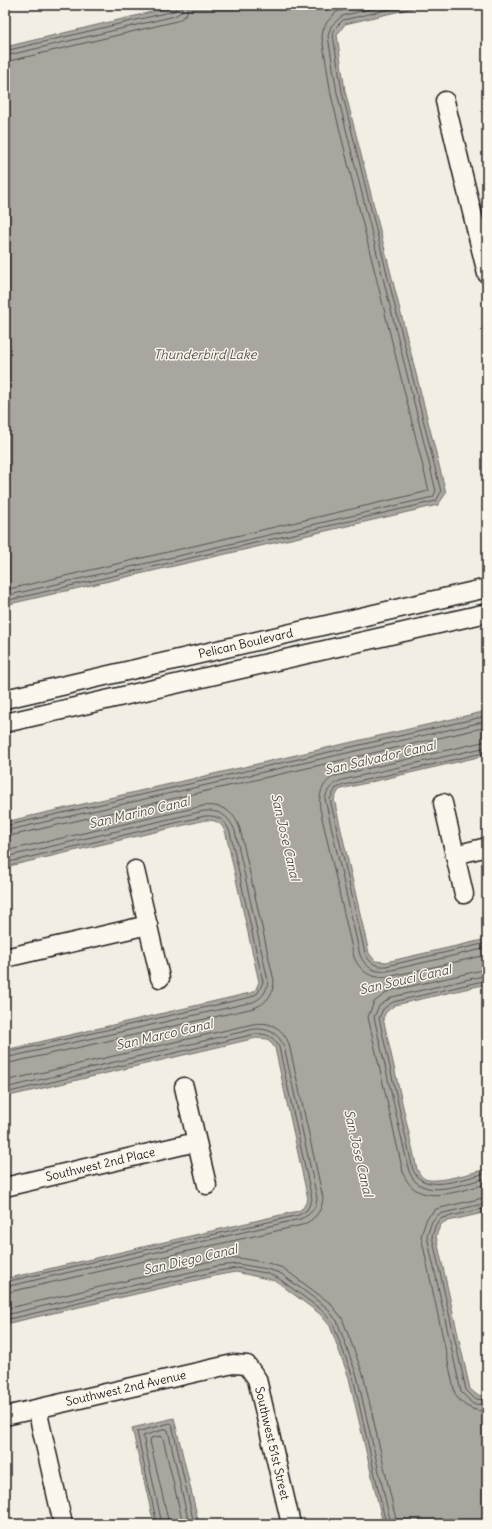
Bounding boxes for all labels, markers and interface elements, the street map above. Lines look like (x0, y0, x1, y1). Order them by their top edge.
water label: Thunderbird Lake (153, 346, 258, 363)
street label: Pelican Boulevard (197, 625, 294, 661)
water label: San Salvador Canal (323, 736, 439, 779)
water label: San Marino Canal (87, 792, 193, 832)
water label: San Jose Canal (267, 792, 304, 884)
water label: San Souci Canal (358, 960, 455, 998)
water label: San Marco Canal (114, 1015, 216, 1054)
water label: San Jose Canal (340, 1108, 377, 1200)
street label: Southwest 2nd Place (44, 1144, 157, 1184)
water label: San Diego Canal (142, 1240, 241, 1279)
street label: Southwest 2nd Avenue (64, 1367, 188, 1409)
street label: Southwest 51st Street (252, 1385, 293, 1501)

